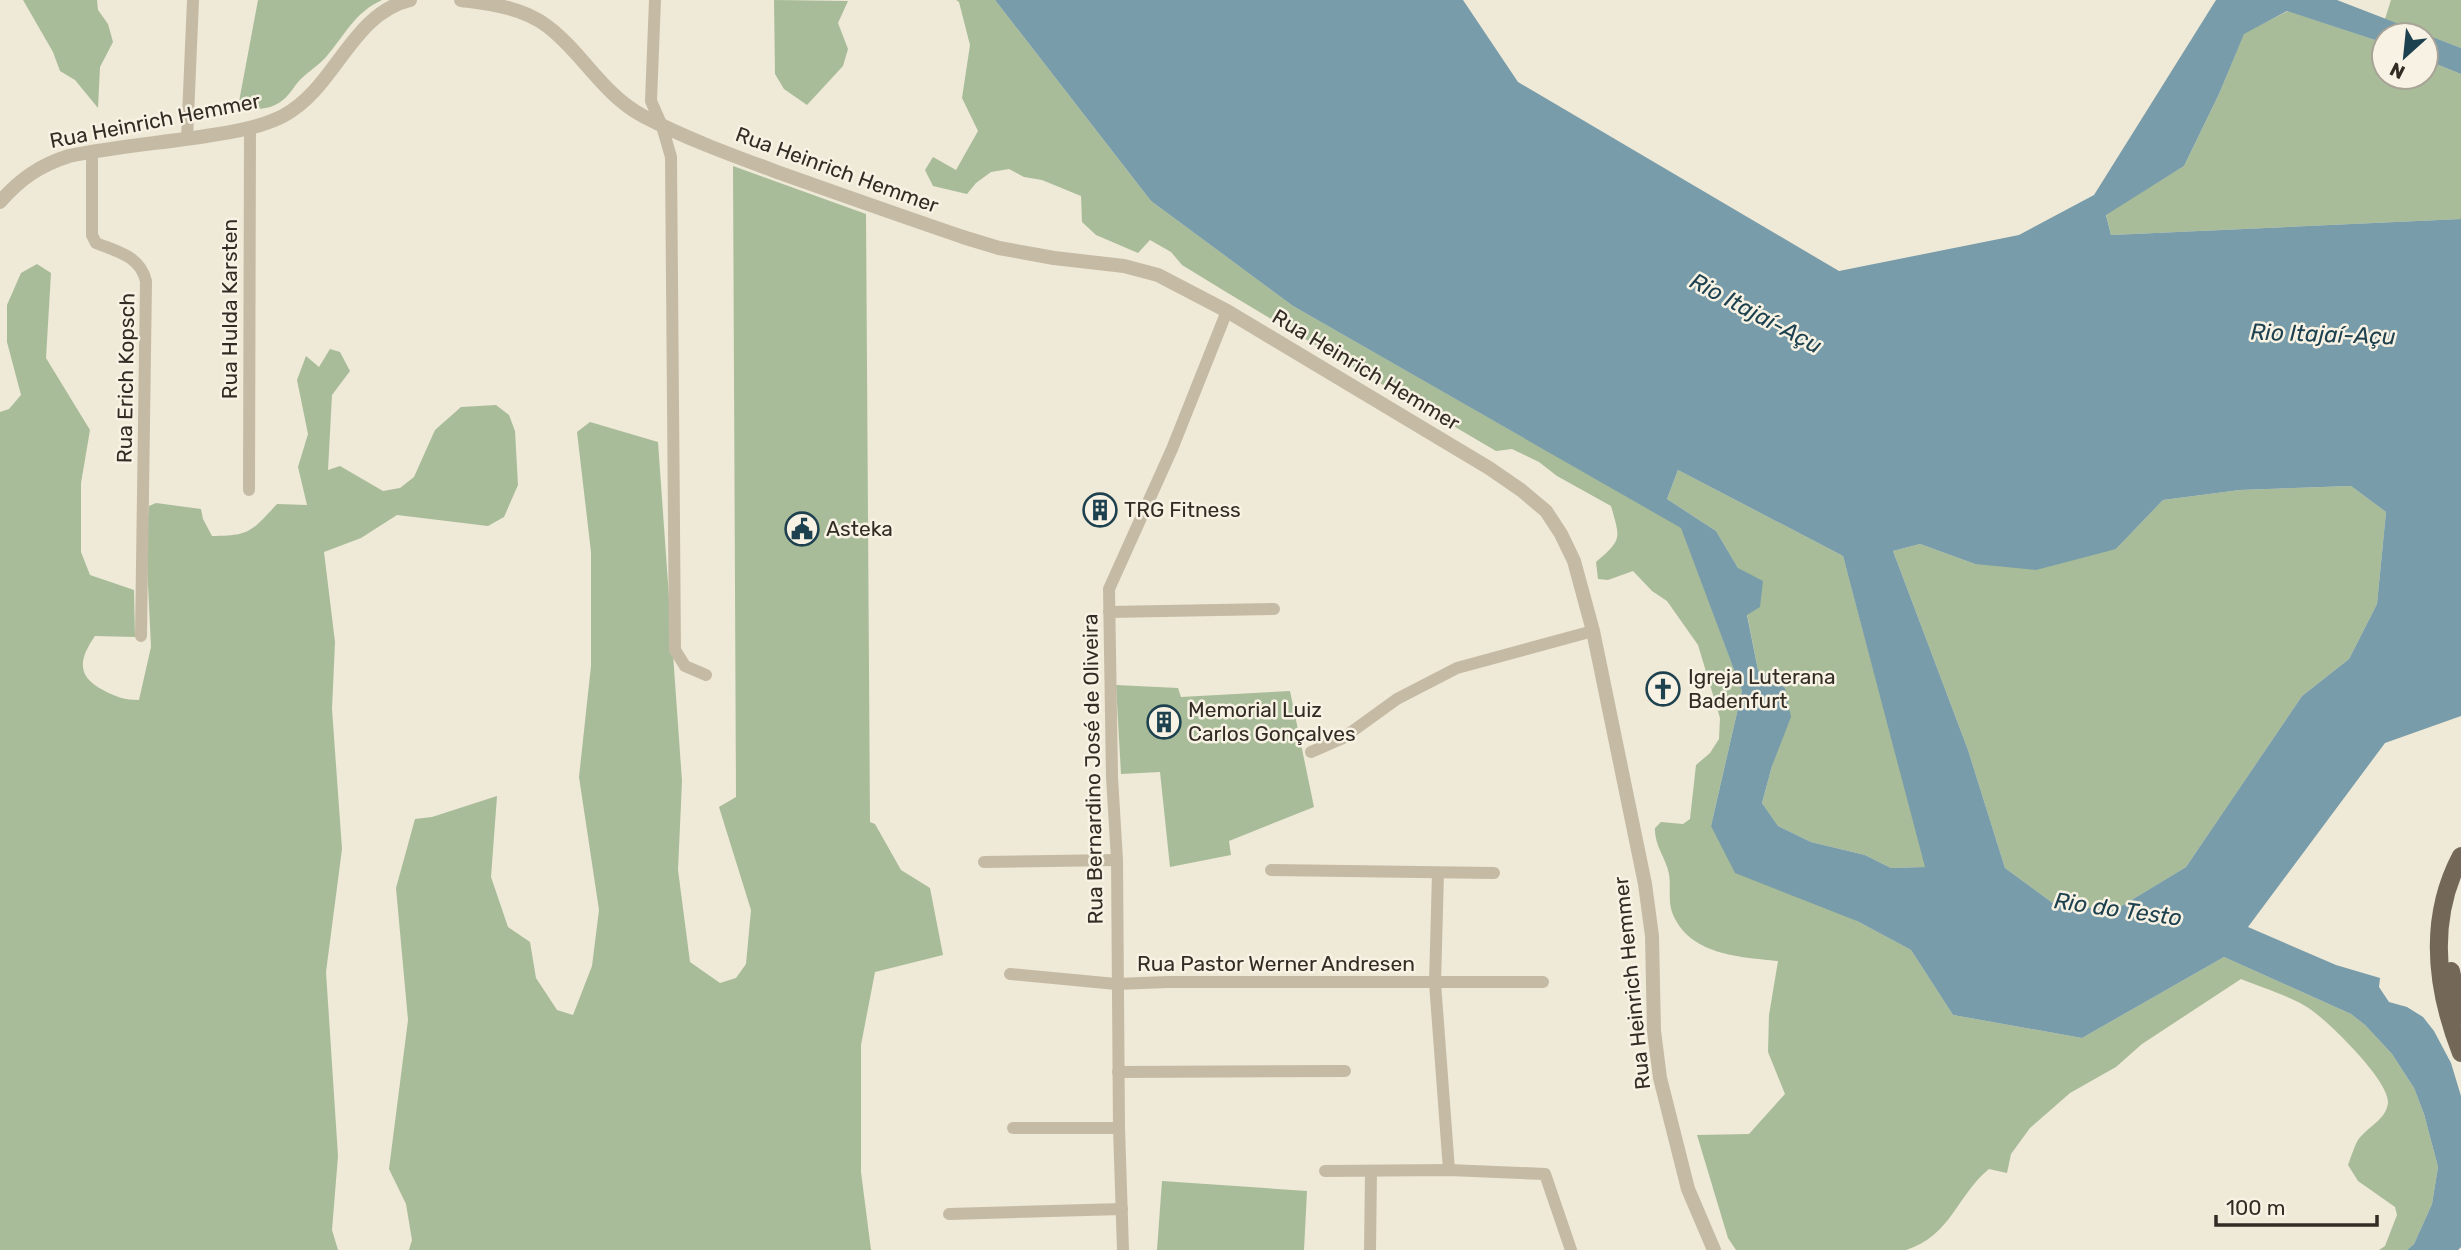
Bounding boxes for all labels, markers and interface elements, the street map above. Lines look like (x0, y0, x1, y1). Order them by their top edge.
north arrow (2370, 21, 2440, 91)
text: N (2386, 57, 2409, 84)
street label: Rua Heinrich Hemmer (47, 88, 262, 153)
street label: Rua Heinrich Hemmer (732, 121, 942, 218)
street label: Rua Hulda Karsten (217, 219, 242, 399)
water label: Rio Itajaí-Açu (1685, 266, 1827, 360)
street label: Rua Erich Kopsch (112, 293, 139, 463)
street label: Rua Heinrich Hemmer (1268, 304, 1464, 435)
water label: Rio Itajaí-Açu (2250, 317, 2396, 351)
building icon: TRG Fitness (1081, 491, 1119, 529)
place label: TRG Fitness (1124, 497, 1241, 522)
public building icon: Asteka (783, 510, 821, 548)
place label: Asteka (826, 516, 893, 541)
street label: Rua Bernardino José de Oliveira (1077, 613, 1108, 925)
place label: Igreja Luterana Badenfurt (1688, 664, 1836, 713)
church icon: Igreja Luterana Badenfurt (1644, 670, 1682, 708)
place label: Memorial Luiz Carlos Gonçalves (1188, 697, 1356, 746)
building icon: Memorial Luiz Carlos Gonçalves (1145, 703, 1183, 741)
street label: Rua Heinrich Hemmer (1608, 875, 1655, 1091)
water label: Rio do Testo (2052, 886, 2184, 932)
street label: Rua Pastor Werner Andresen (1137, 951, 1415, 976)
scale bar (2216, 1184, 2377, 1228)
text: 100 m (2226, 1195, 2285, 1220)

